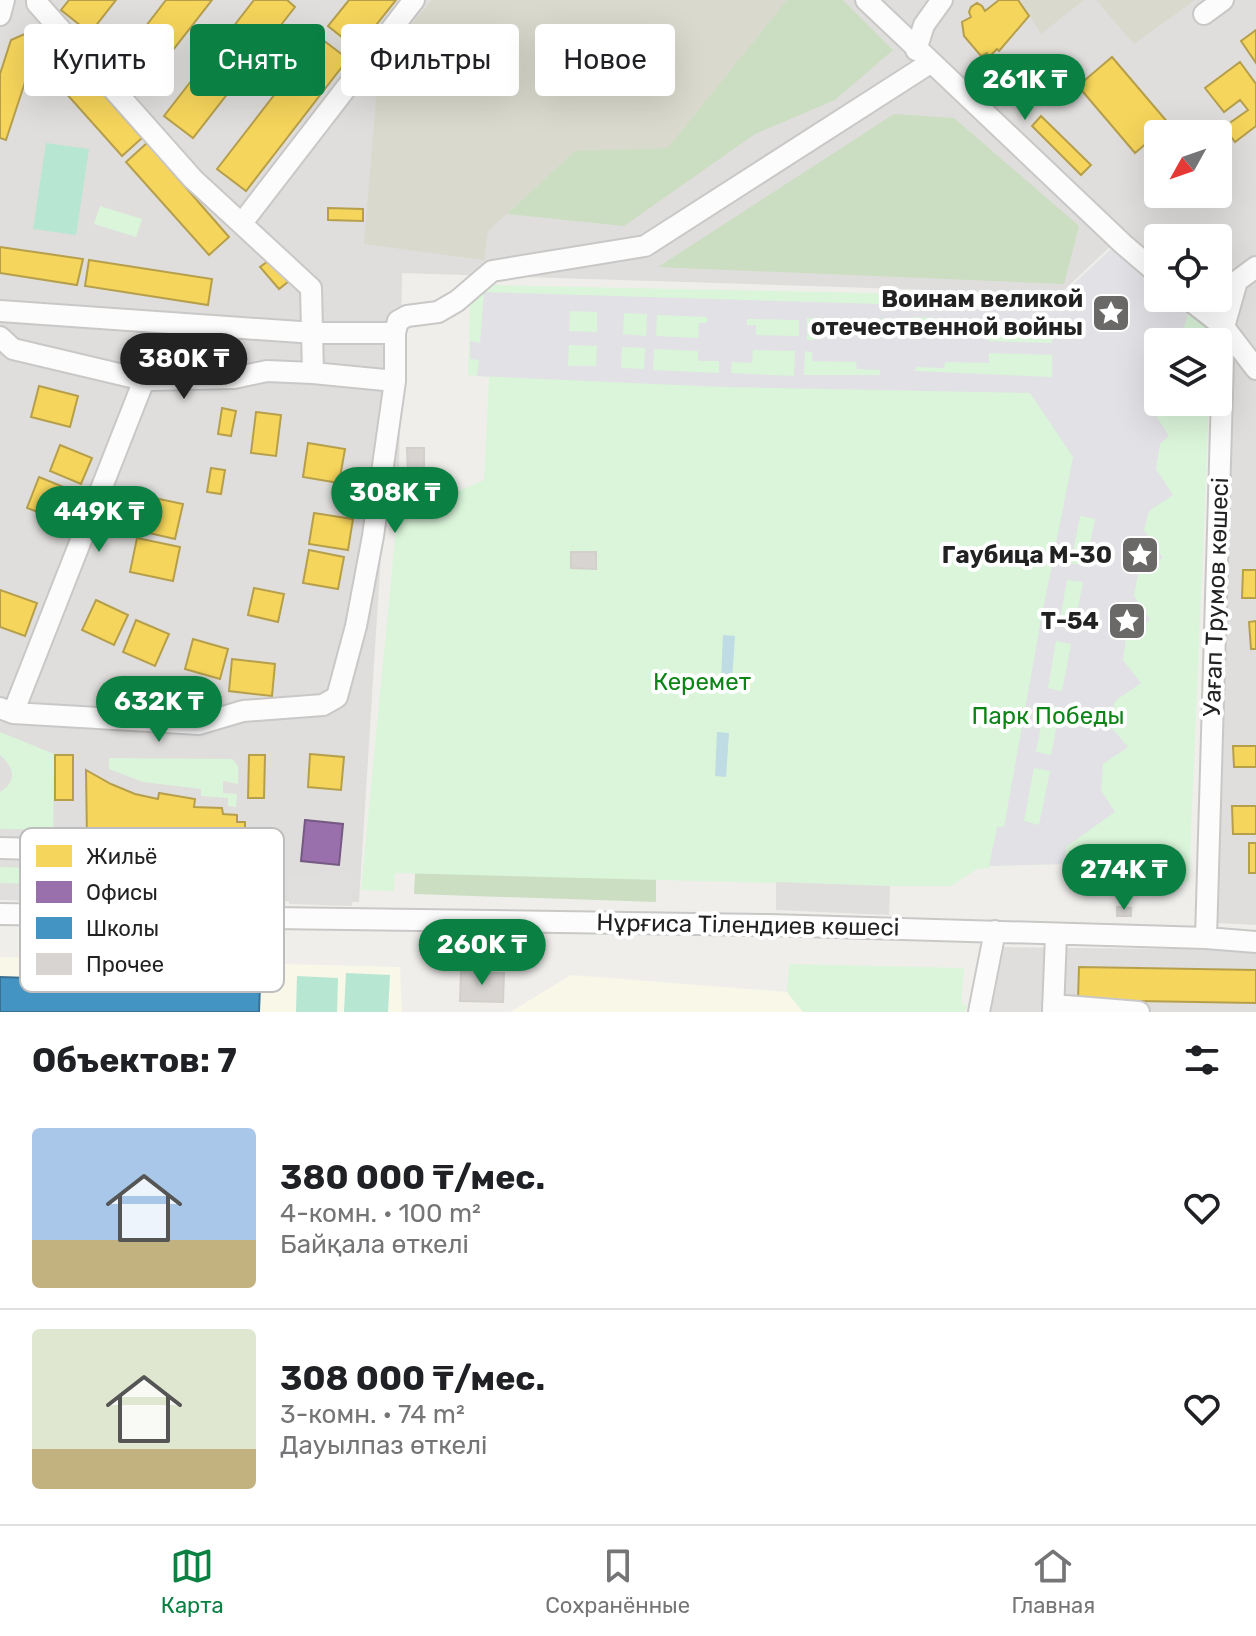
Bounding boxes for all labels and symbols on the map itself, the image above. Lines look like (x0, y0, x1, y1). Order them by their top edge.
pin: 261K ₸ (960, 54, 1090, 122)
north arrow (1144, 120, 1232, 208)
place label: Воинам великой отечественной войны (811, 285, 1083, 341)
place icon: Воинам великой отечественной войны (1090, 292, 1132, 334)
pin: 380K ₸ (119, 333, 249, 401)
pin: 308K ₸ (330, 467, 460, 535)
street label: Уағап Трумов көшесі (1198, 477, 1234, 717)
pin: 449K ₸ (34, 486, 164, 554)
place icon: Гаубица М-30 (1119, 534, 1161, 576)
place label: Гаубица М-30 (942, 541, 1112, 569)
place icon: Т-54 (1106, 600, 1148, 642)
place label: Т-54 (1041, 607, 1099, 635)
park label: Керемет (653, 668, 751, 696)
pin: 632K ₸ (94, 676, 224, 744)
park label: Парк Победы (971, 702, 1125, 730)
legend (20, 828, 284, 992)
text: Жильё (86, 843, 157, 870)
pin: 274K ₸ (1059, 844, 1189, 912)
text: Офисы (86, 879, 158, 906)
street label: Нұрғиса Тілендиев көшесі (596, 908, 900, 942)
text: Школы (86, 915, 159, 942)
pin: 260K ₸ (417, 919, 547, 987)
text: Прочее (86, 951, 164, 978)

